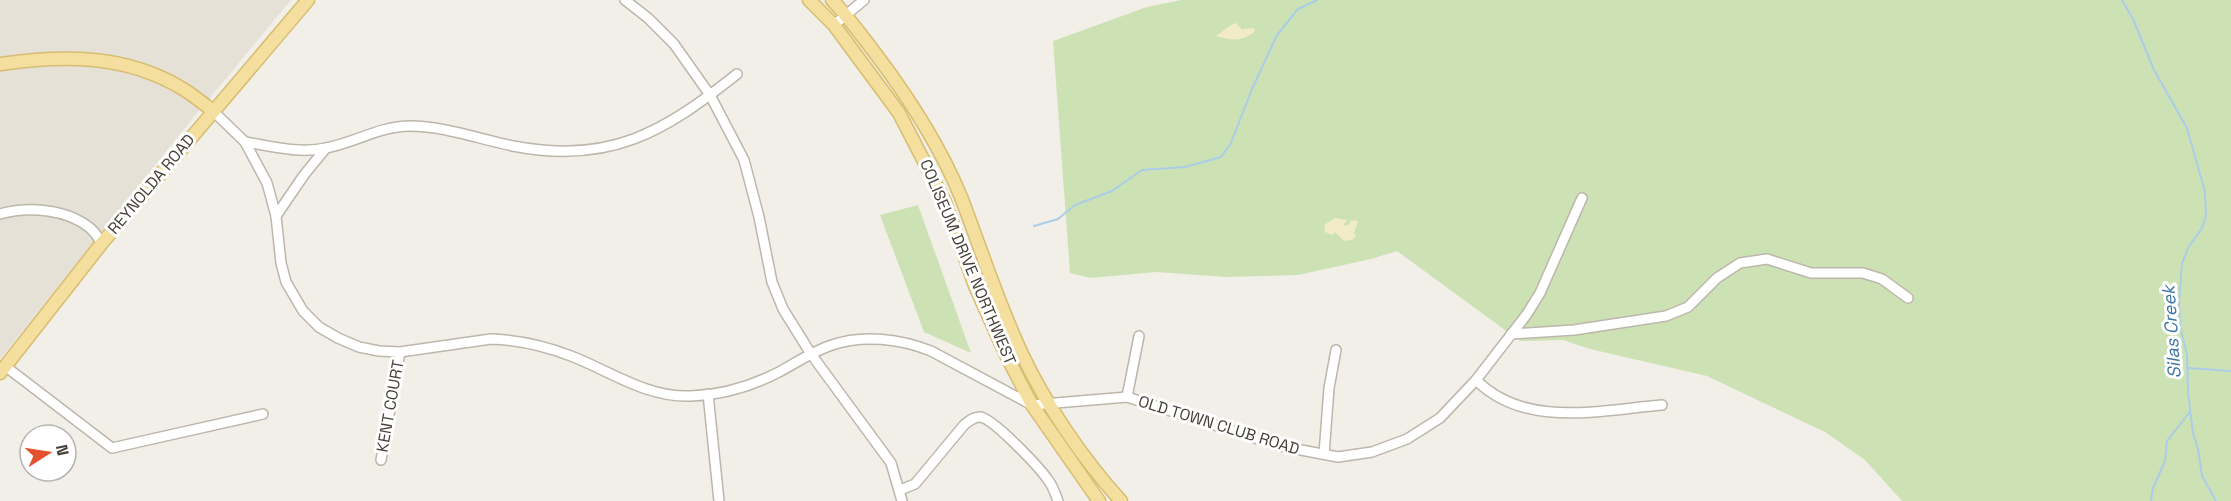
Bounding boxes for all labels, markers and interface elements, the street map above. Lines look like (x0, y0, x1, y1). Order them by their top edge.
street label: REYNOLDA ROAD (103, 129, 199, 239)
street label: COLISEUM DRIVE NORTHWEST (915, 156, 1021, 368)
water label: Silas Creek (2156, 282, 2186, 379)
street label: KENT COURT (372, 358, 408, 454)
street label: OLD TOWN CLUB ROAD (1136, 390, 1302, 460)
north arrow (18, 423, 78, 483)
text: N (51, 443, 74, 457)

